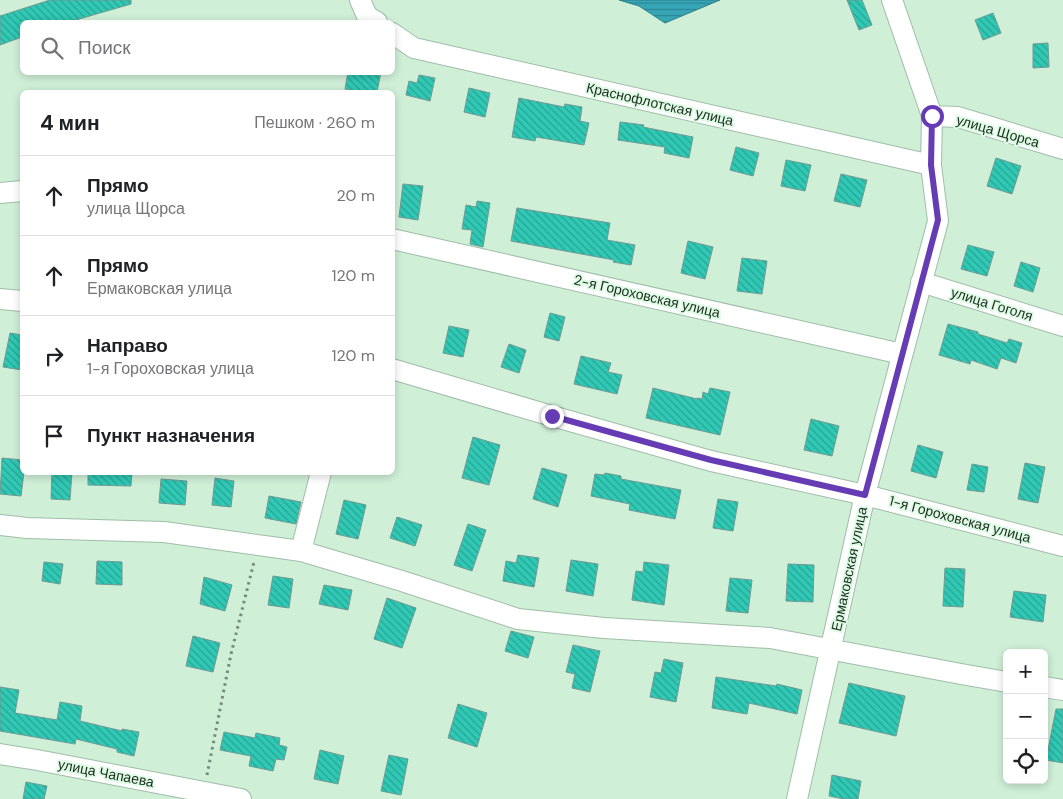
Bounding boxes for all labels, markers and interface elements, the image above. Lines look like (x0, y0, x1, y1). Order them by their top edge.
search box (20, 20, 395, 75)
icon: search (38, 34, 66, 62)
text: Поиск (78, 35, 131, 60)
street label: Краснофлотская улица (585, 78, 736, 130)
route start (921, 105, 944, 128)
text: 4 мин (40, 109, 100, 137)
street label: улица Щорса (954, 111, 1042, 152)
text: Пешком · 260 m (254, 112, 375, 133)
text: Прямо (87, 173, 149, 198)
icon: ahead (40, 182, 68, 210)
text: 20 m (336, 185, 375, 206)
text: улица Щорса (87, 198, 185, 219)
text: Прямо (87, 253, 149, 278)
icon: ahead (40, 262, 68, 290)
text: 120 m (331, 265, 375, 286)
street label: 2-я Гороховская улица (572, 270, 722, 322)
text: Ермаковская улица (87, 278, 232, 299)
street label: улица Гоголя (949, 283, 1035, 325)
text: Направо (87, 333, 168, 358)
icon: right (40, 342, 68, 370)
text: 120 m (331, 345, 375, 366)
text: 1-я Гороховская улица (87, 358, 254, 379)
route end (541, 405, 564, 428)
icon: arrive (40, 422, 68, 450)
text: Пункт назначения (87, 423, 255, 448)
street label: 1-я Гороховская улица (887, 491, 1033, 547)
street label: Ермаковская улица (827, 505, 871, 633)
map controls (1003, 649, 1048, 784)
button: + (1003, 649, 1048, 694)
button: − (1003, 694, 1048, 739)
button: locate (1003, 739, 1048, 784)
street label: улица Чапаева (56, 755, 156, 791)

